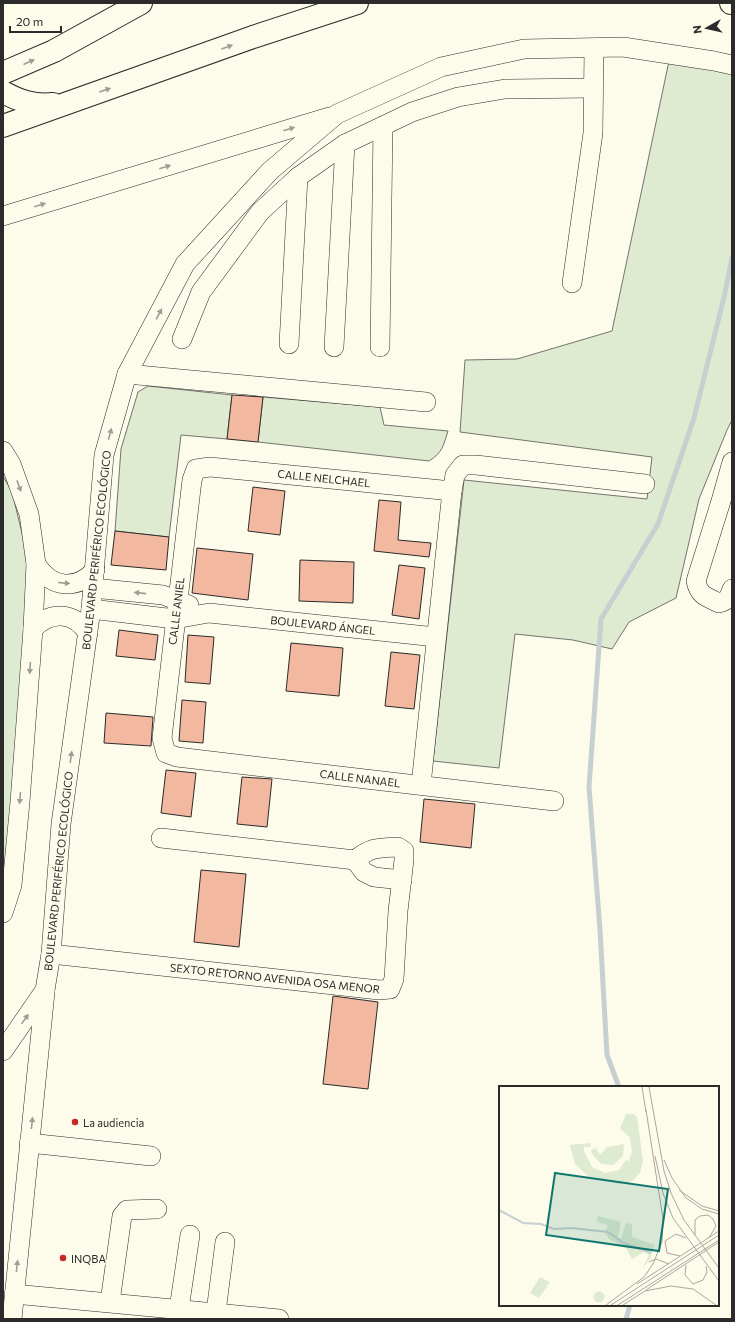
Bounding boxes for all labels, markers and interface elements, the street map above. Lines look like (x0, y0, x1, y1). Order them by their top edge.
scale bar (10, 8, 61, 34)
north arrow (687, 8, 727, 48)
text: 20 m (16, 14, 43, 28)
text: N (690, 24, 704, 34)
one-way arrow (222, 43, 234, 49)
one-way arrow (23, 59, 34, 65)
one-way arrow (99, 86, 111, 92)
one-way arrow (283, 126, 295, 132)
one-way arrow (159, 164, 171, 170)
one-way arrow (35, 202, 47, 208)
one-way arrow (155, 308, 162, 320)
one-way arrow (107, 427, 113, 439)
street label: BOULEVARD PERIFÉRICO ECOLÓGICO (78, 450, 113, 650)
street label: CALLE NELCHAEL (277, 467, 371, 489)
one-way arrow (16, 481, 22, 493)
street label: CALLE ANIEL (165, 576, 187, 646)
one-way arrow (58, 580, 70, 587)
one-way arrow (134, 590, 146, 596)
street label: BOULEVARD ÁNGEL (270, 612, 376, 637)
one-way arrow (27, 662, 34, 674)
one-way arrow (68, 751, 74, 763)
street label: CALLE NANAEL (319, 767, 401, 789)
street label: BOULEVARD PERIFÉRICO ECOLÓGICO (40, 771, 75, 971)
one-way arrow (17, 792, 24, 804)
street label: SEXTO RETORNO AVENIDA OSA MENOR (169, 961, 381, 996)
one-way arrow (21, 1014, 29, 1024)
inset map (499, 1086, 719, 1306)
place label: La audiencia (83, 1116, 144, 1129)
one-way arrow (28, 1117, 35, 1129)
marker: La audiencia (70, 1117, 80, 1127)
place label: INQBA (71, 1252, 106, 1265)
marker: INQBA (58, 1253, 68, 1263)
one-way arrow (13, 1260, 20, 1272)

